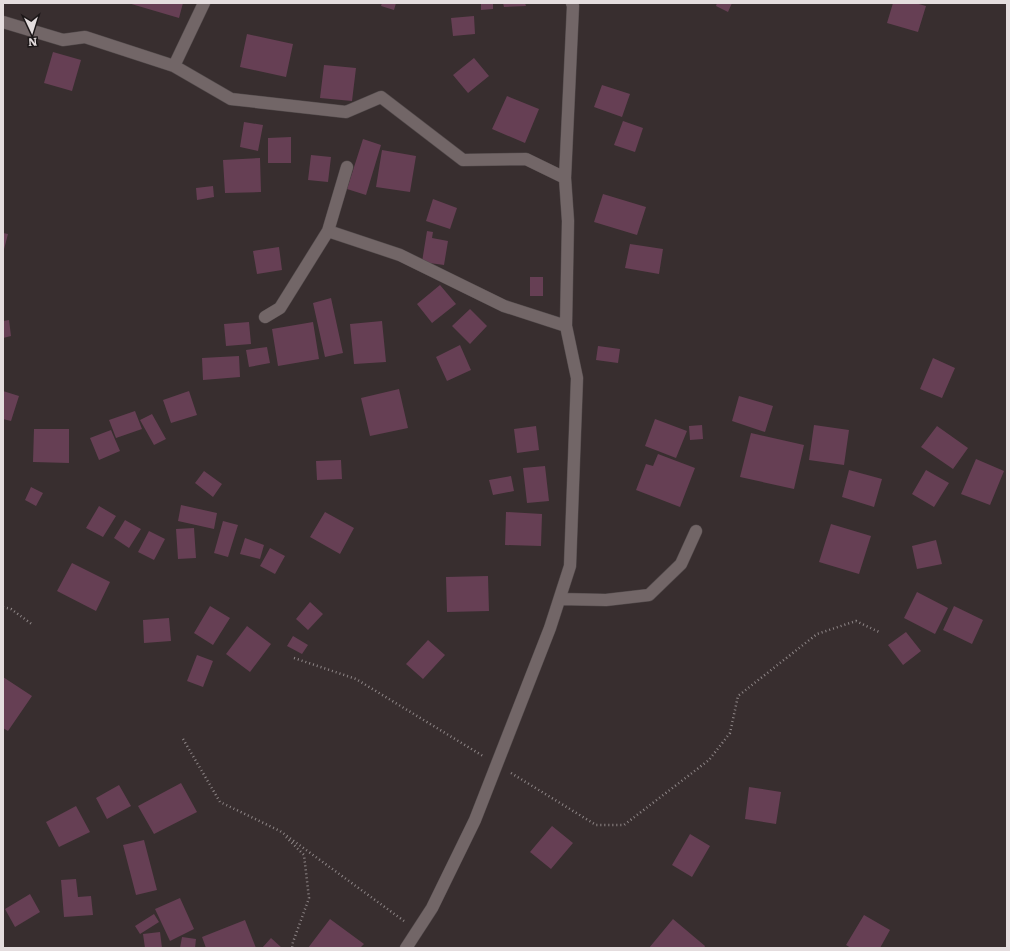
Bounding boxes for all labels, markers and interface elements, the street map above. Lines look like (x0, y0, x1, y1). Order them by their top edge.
north arrow (12, 12, 52, 52)
text: N (28, 35, 38, 51)

